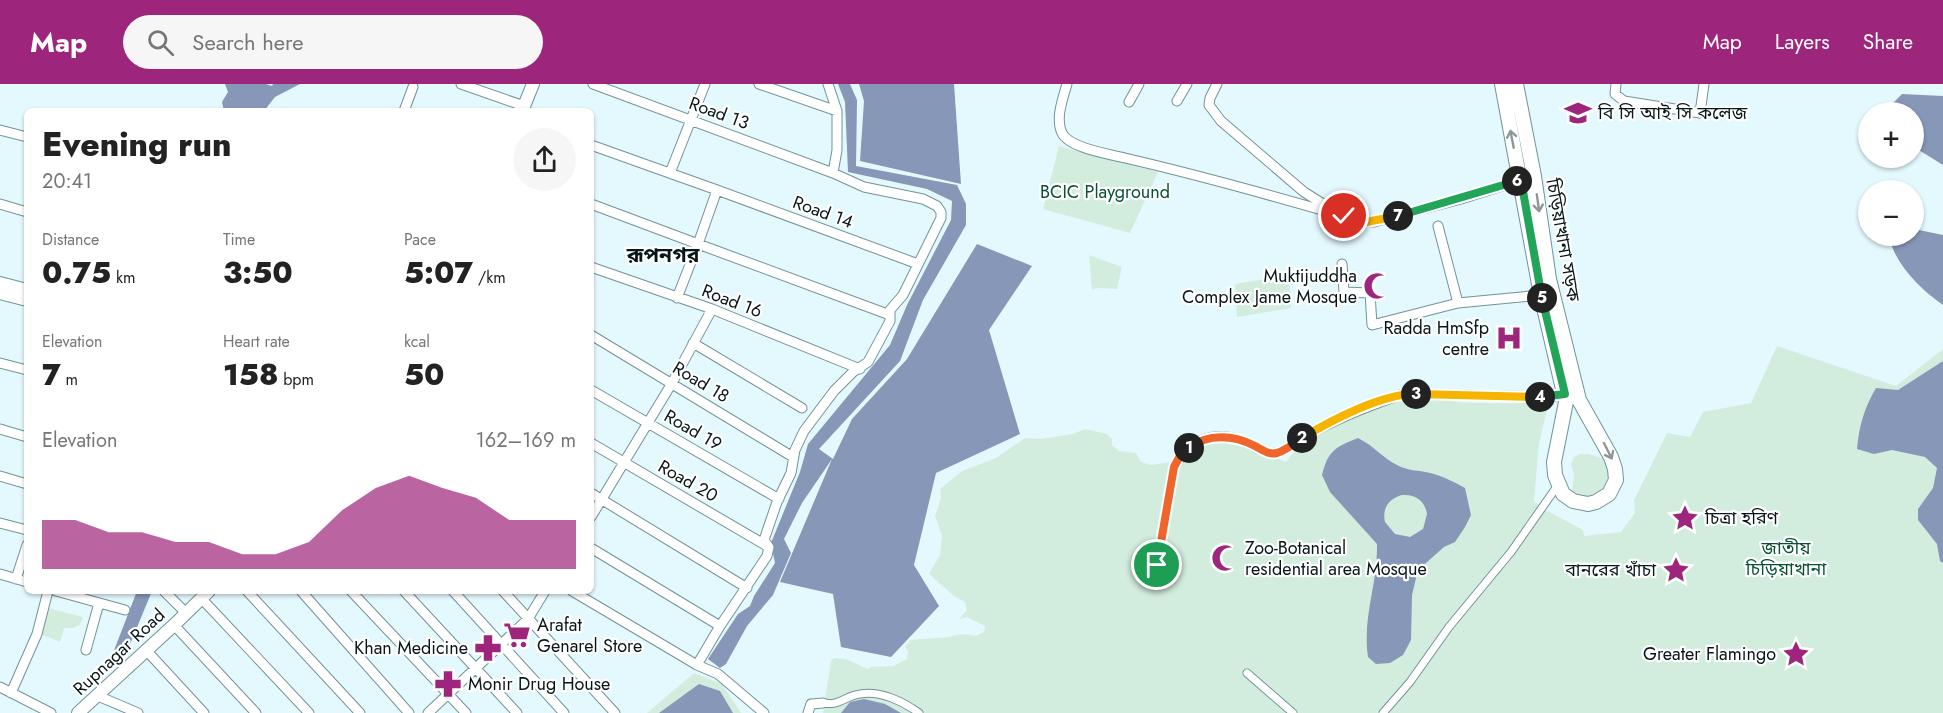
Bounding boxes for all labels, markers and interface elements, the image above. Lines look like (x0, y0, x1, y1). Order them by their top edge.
search box (123, 15, 543, 69)
text: Map (30, 22, 87, 63)
icon: search (144, 26, 177, 59)
text: Search here (192, 26, 304, 58)
text: Map (1703, 27, 1742, 57)
text: Layers (1775, 27, 1830, 57)
text: Share (1863, 27, 1913, 57)
street label: Road 13 (685, 90, 753, 136)
school or university icon: বি সি আই সি কলেজ (1563, 98, 1593, 128)
place label: বি সি আই সি কলেজ (1597, 100, 1748, 126)
map controls (1858, 102, 1924, 246)
button: + (1858, 102, 1924, 168)
text: Evening run (42, 121, 232, 168)
button: share (513, 128, 576, 191)
one-way arrow (1506, 130, 1517, 150)
pin: 6 (1502, 166, 1532, 196)
text: 20:41 (42, 167, 92, 196)
text: 6 (1512, 169, 1522, 192)
street label: চিড়িয়াখানা সড়ক (1539, 175, 1587, 304)
park label: BCIC Playground (1040, 179, 1170, 205)
button: − (1858, 180, 1924, 246)
street label: Road 14 (789, 189, 857, 235)
pin (1318, 190, 1369, 241)
one-way arrow (1533, 193, 1544, 213)
icon: check (1327, 199, 1360, 232)
pin: 7 (1383, 201, 1413, 231)
text: 7 (1393, 204, 1403, 227)
text: Distance (42, 228, 99, 251)
text: Time (223, 228, 255, 251)
text: Pace (404, 228, 436, 251)
district label: রূপনগর (626, 240, 700, 270)
text: 0.75 (42, 251, 111, 294)
text: 3:50 (223, 251, 293, 294)
text: 5:07 (404, 251, 473, 294)
place label: Muktijuddha Complex Jame Mosque (1182, 263, 1357, 310)
text: km (111, 266, 135, 289)
text: /km (473, 266, 506, 289)
mosque icon: Muktijuddha Complex Jame Mosque (1362, 271, 1392, 301)
street label: Road 16 (698, 278, 766, 324)
pin: 5 (1527, 283, 1557, 313)
text: 5 (1537, 286, 1547, 309)
place label: Radda HmSfp centre (1384, 315, 1489, 362)
hospital icon: Radda HmSfp centre (1494, 323, 1524, 353)
text: Elevation (42, 330, 102, 353)
text: Heart rate (223, 330, 290, 353)
text: kcal (404, 330, 430, 353)
text: 7 (42, 353, 61, 396)
text: 158 (223, 353, 278, 396)
text: 50 (404, 353, 445, 396)
street label: Road 18 (668, 355, 734, 409)
text: m (61, 368, 78, 391)
text: bpm (278, 368, 314, 391)
pin: 3 (1401, 379, 1431, 409)
text: 3 (1411, 382, 1421, 405)
pin: 4 (1525, 382, 1555, 412)
text: 4 (1534, 385, 1546, 408)
street label: Road 19 (659, 403, 727, 457)
pin: 2 (1287, 423, 1317, 453)
text: Elevation (42, 426, 117, 455)
text: 162–169 m (476, 426, 576, 455)
text: 2 (1297, 426, 1307, 449)
pin: 1 (1174, 433, 1204, 463)
text: 1 (1185, 436, 1193, 459)
one-way arrow (1603, 442, 1614, 460)
street label: Road 20 (653, 453, 723, 509)
place icon: চিত্রা হরিণ (1670, 503, 1700, 533)
place label: চিত্রা হরিণ (1704, 505, 1779, 531)
place label: Zoo-Botanical residential area Mosque (1245, 535, 1427, 582)
park label: জাতীয় চিড়িয়াখানা (1745, 535, 1826, 582)
pin (1131, 539, 1182, 590)
mosque icon: Zoo-Botanical residential area Mosque (1210, 543, 1240, 573)
icon: arrive (1140, 548, 1173, 581)
place icon: বানরের খাঁচা (1661, 555, 1691, 585)
place label: বানরের খাঁচা (1564, 557, 1656, 583)
street label: Rupnagar Road (67, 603, 171, 701)
place label: Arafat Genarel Store (537, 612, 642, 659)
supermarket icon: Arafat Genarel Store (502, 620, 532, 650)
pharmacy icon: Khan Medicine (473, 633, 503, 663)
place label: Khan Medicine (354, 635, 468, 661)
place icon: Greater Flamingo (1781, 639, 1811, 669)
place label: Greater Flamingo (1643, 641, 1776, 667)
pharmacy icon: Monir Drug House (433, 669, 463, 699)
place label: Monir Drug House (468, 671, 610, 697)

